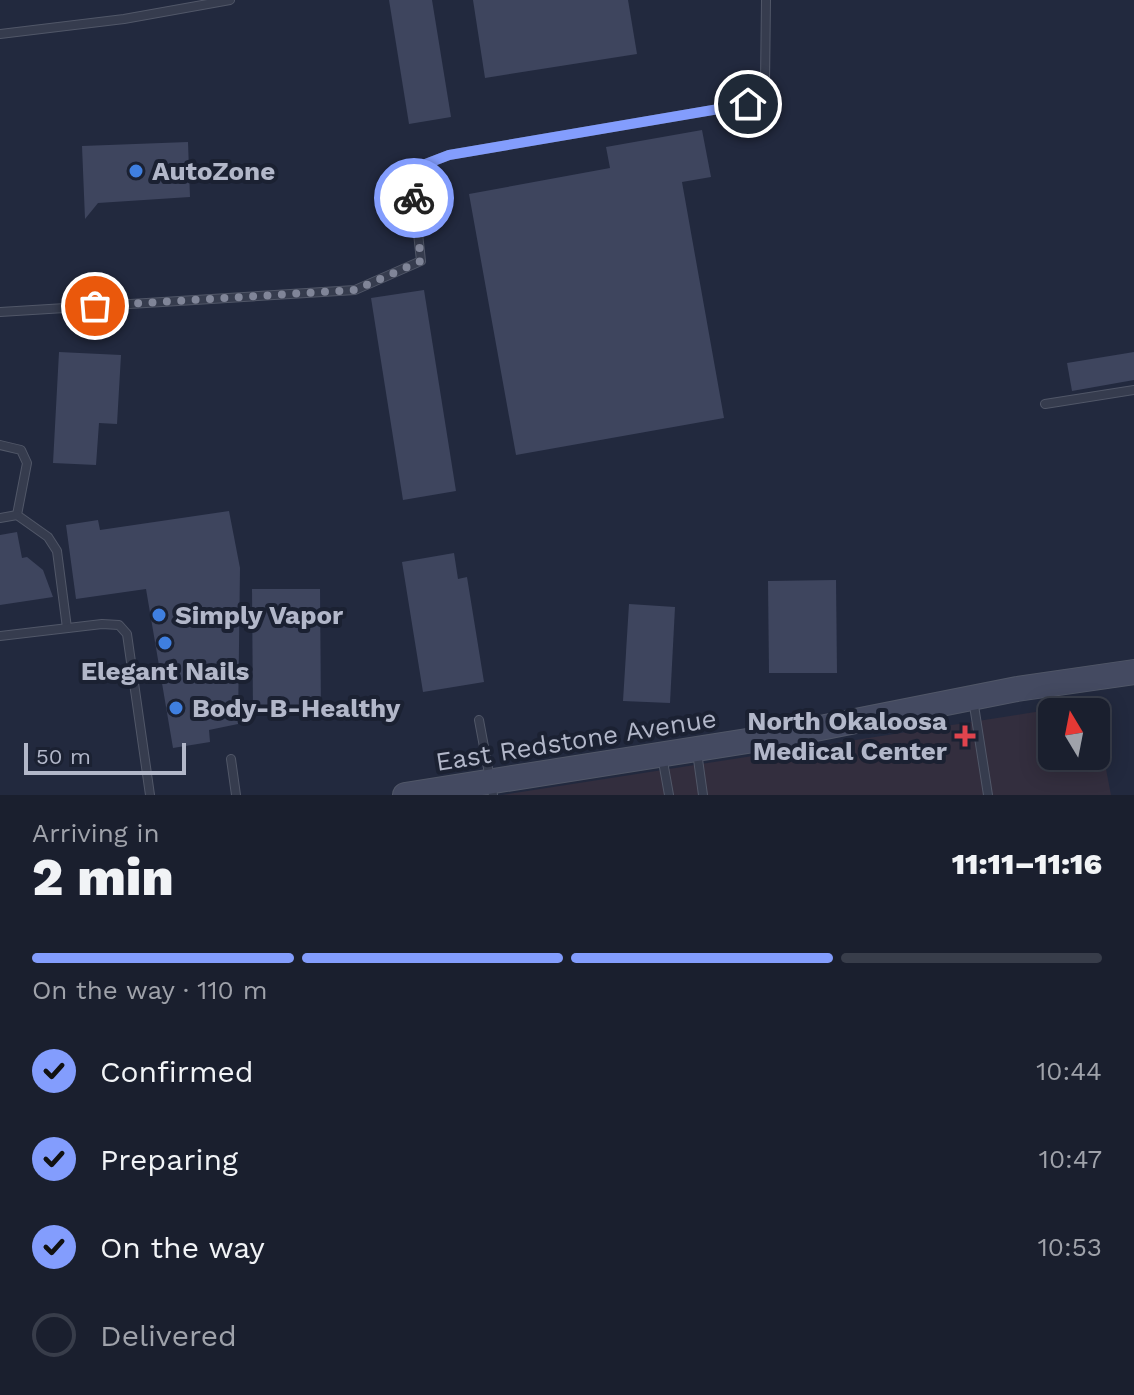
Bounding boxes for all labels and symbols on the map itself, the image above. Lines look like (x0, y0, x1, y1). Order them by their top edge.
pin (714, 70, 782, 138)
place label: AutoZone (152, 156, 275, 186)
courier (374, 158, 454, 238)
marker: AutoZone (127, 162, 145, 180)
pin (61, 272, 129, 340)
place label: Simply Vapor (175, 600, 344, 630)
marker: Simply Vapor (150, 606, 168, 624)
marker: Elegant Nails (156, 634, 174, 652)
place label: Elegant Nails (81, 656, 249, 686)
place label: Body-B-Healthy (192, 693, 401, 723)
north arrow (1038, 698, 1110, 770)
marker: Body-B-Healthy (167, 699, 185, 717)
street label: East Redstone Avenue (433, 703, 719, 777)
place label: North Okaloosa Medical Center (747, 706, 948, 766)
marker: North Okaloosa Medical Center (954, 725, 976, 747)
scale bar (24, 739, 186, 775)

